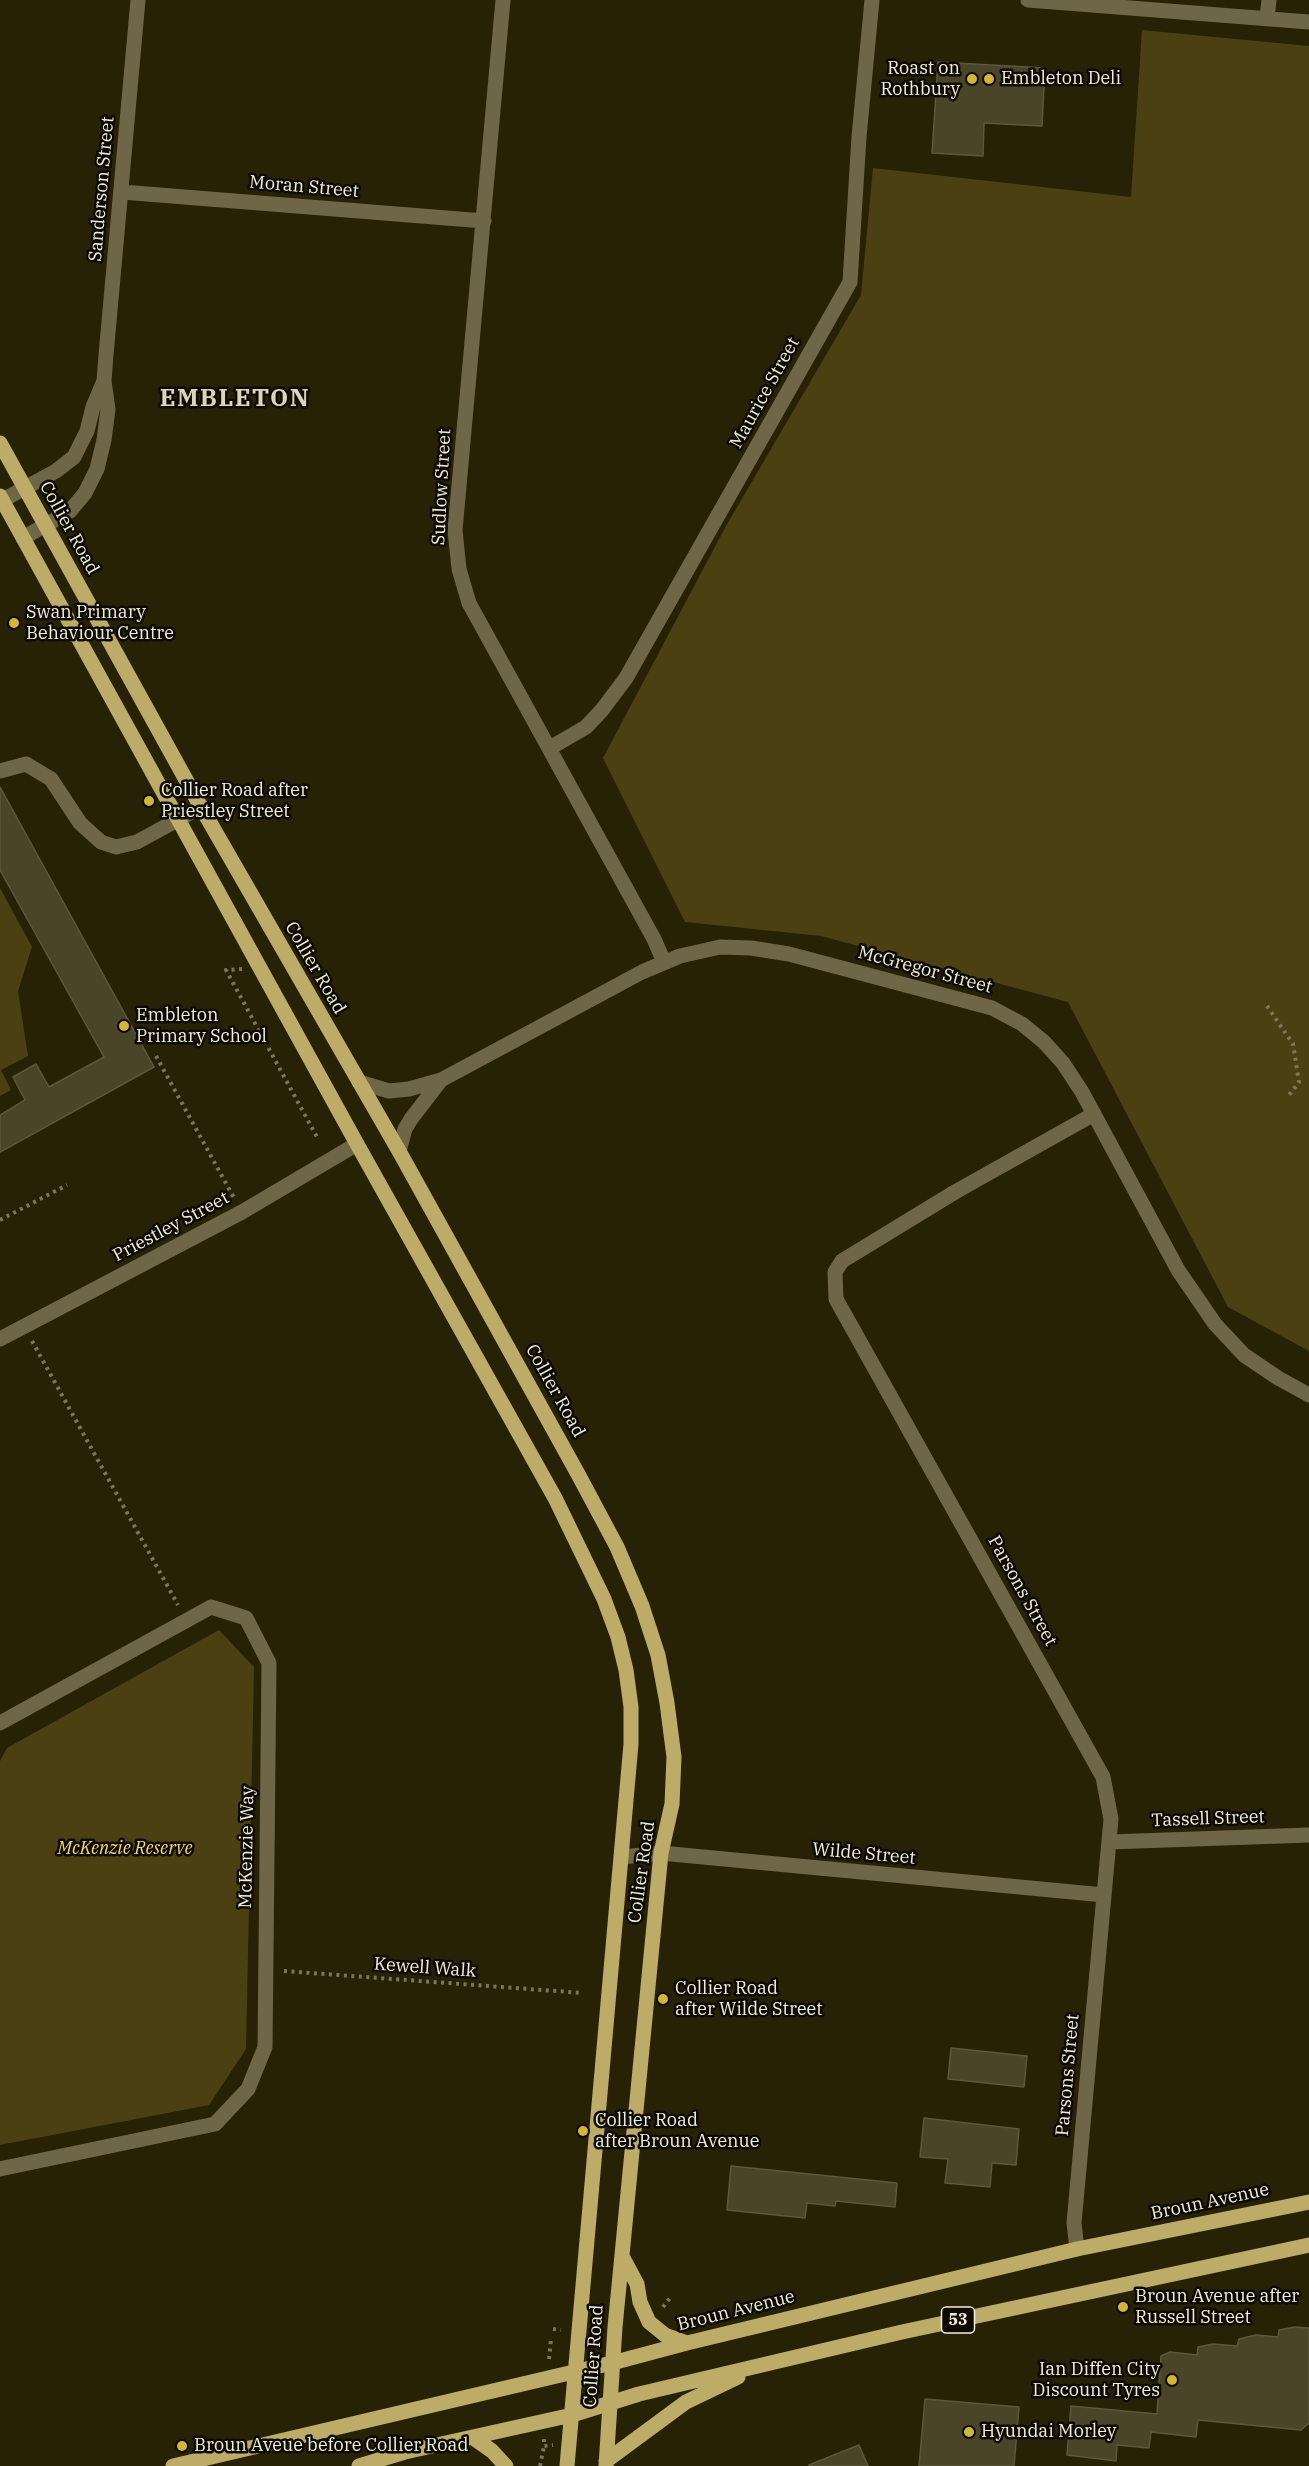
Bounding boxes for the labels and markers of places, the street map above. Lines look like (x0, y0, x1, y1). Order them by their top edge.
place label: Roast on Rothbury (880, 58, 960, 100)
place label: Embleton Deli (1001, 68, 1121, 90)
marker: Roast on Rothbury (965, 72, 979, 86)
marker: Embleton Deli (982, 72, 996, 86)
place label: Swan Primary Behaviour Centre (26, 602, 174, 644)
marker: Swan Primary Behaviour Centre (7, 616, 21, 630)
place label: Collier Road after Priestley Street (161, 780, 308, 822)
marker: Collier Road after Priestley Street (142, 794, 156, 808)
place label: Embleton Primary School (136, 1005, 267, 1048)
marker: Embleton Primary School (117, 1019, 131, 1033)
place label: Collier Road after Wilde Street (675, 1978, 823, 2020)
marker: Collier Road after Wilde Street (656, 1992, 670, 2006)
place label: Collier Road after Broun Avenue (595, 2110, 759, 2152)
marker: Collier Road after Broun Avenue (576, 2124, 590, 2138)
place label: Broun Avenue after Russell Street (1135, 2286, 1299, 2328)
marker: Broun Avenue after Russell Street (1116, 2300, 1130, 2314)
place label: Ian Diffen City Discount Tyres (1033, 2359, 1160, 2402)
marker: Ian Diffen City Discount Tyres (1165, 2373, 1179, 2387)
place label: Hyundai Morley (981, 2421, 1116, 2443)
marker: Hyundai Morley (962, 2425, 976, 2439)
place label: Broun Aveue before Collier Road (194, 2435, 468, 2457)
marker: Broun Aveue before Collier Road (175, 2439, 189, 2453)

